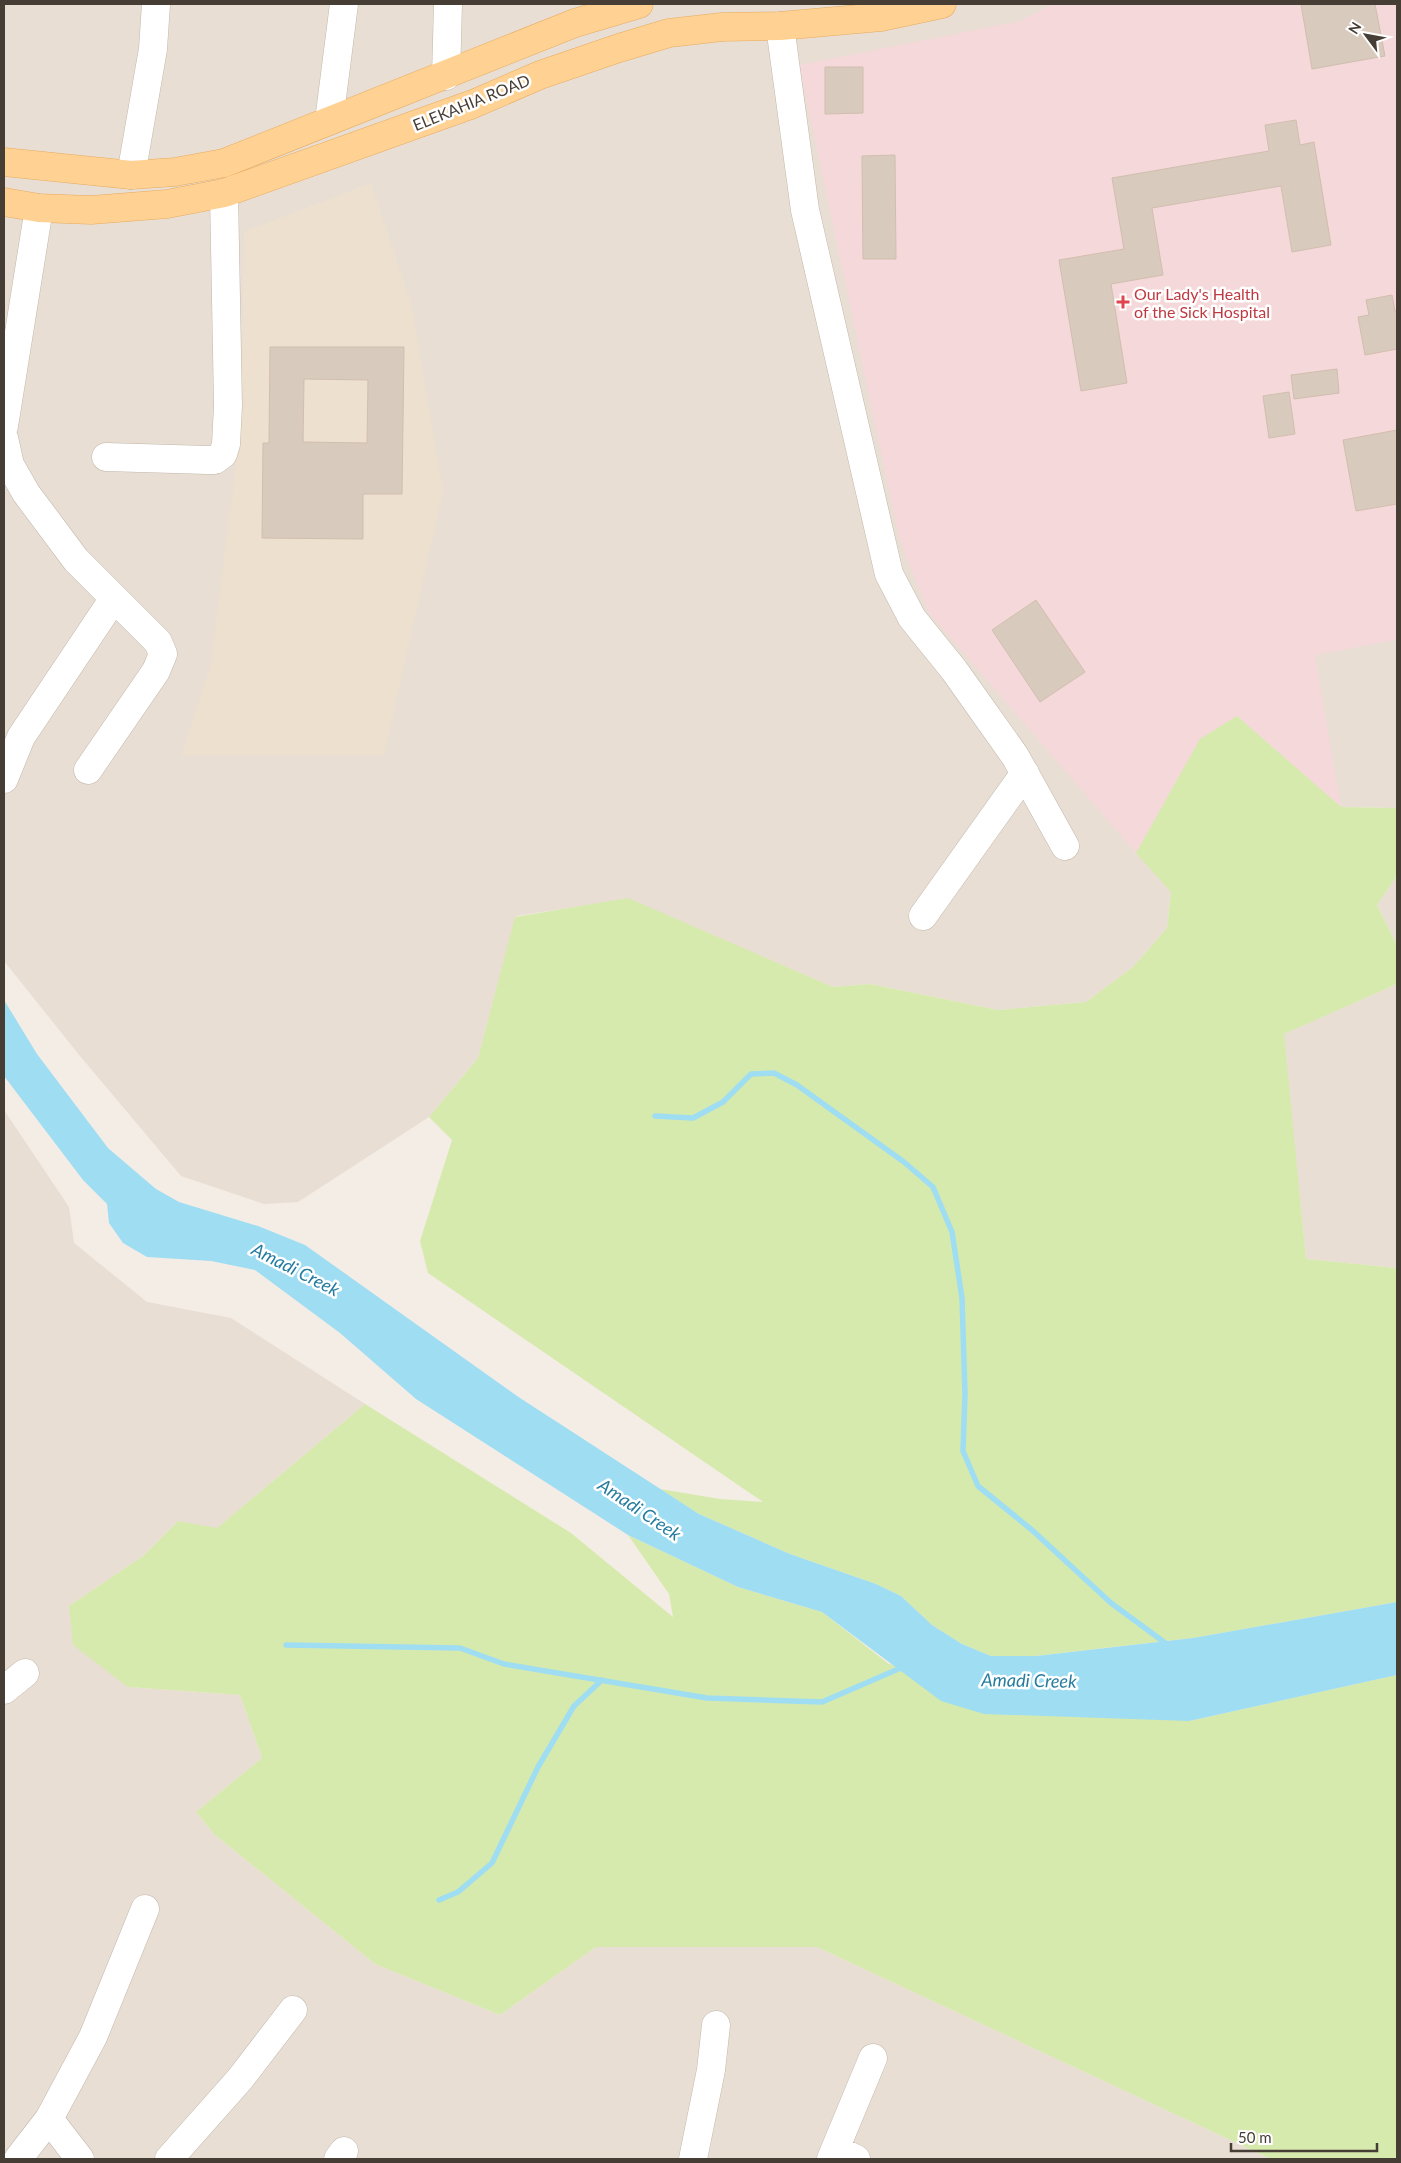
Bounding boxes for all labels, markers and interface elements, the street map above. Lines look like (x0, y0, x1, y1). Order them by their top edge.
north arrow (1341, 10, 1391, 60)
text: N (1344, 19, 1365, 37)
street label: ELEKAHIA ROAD (410, 70, 532, 134)
place label: Our Lady's Health of the Sick Hospital (1134, 284, 1270, 321)
marker: Our Lady's Health of the Sick Hospital (1116, 295, 1130, 309)
water label: Amadi Creek (248, 1237, 344, 1301)
water label: Amadi Creek (594, 1473, 686, 1545)
water label: Amadi Creek (980, 1668, 1077, 1692)
scale bar (1231, 2120, 1377, 2152)
text: 50 m (1238, 2128, 1272, 2146)

